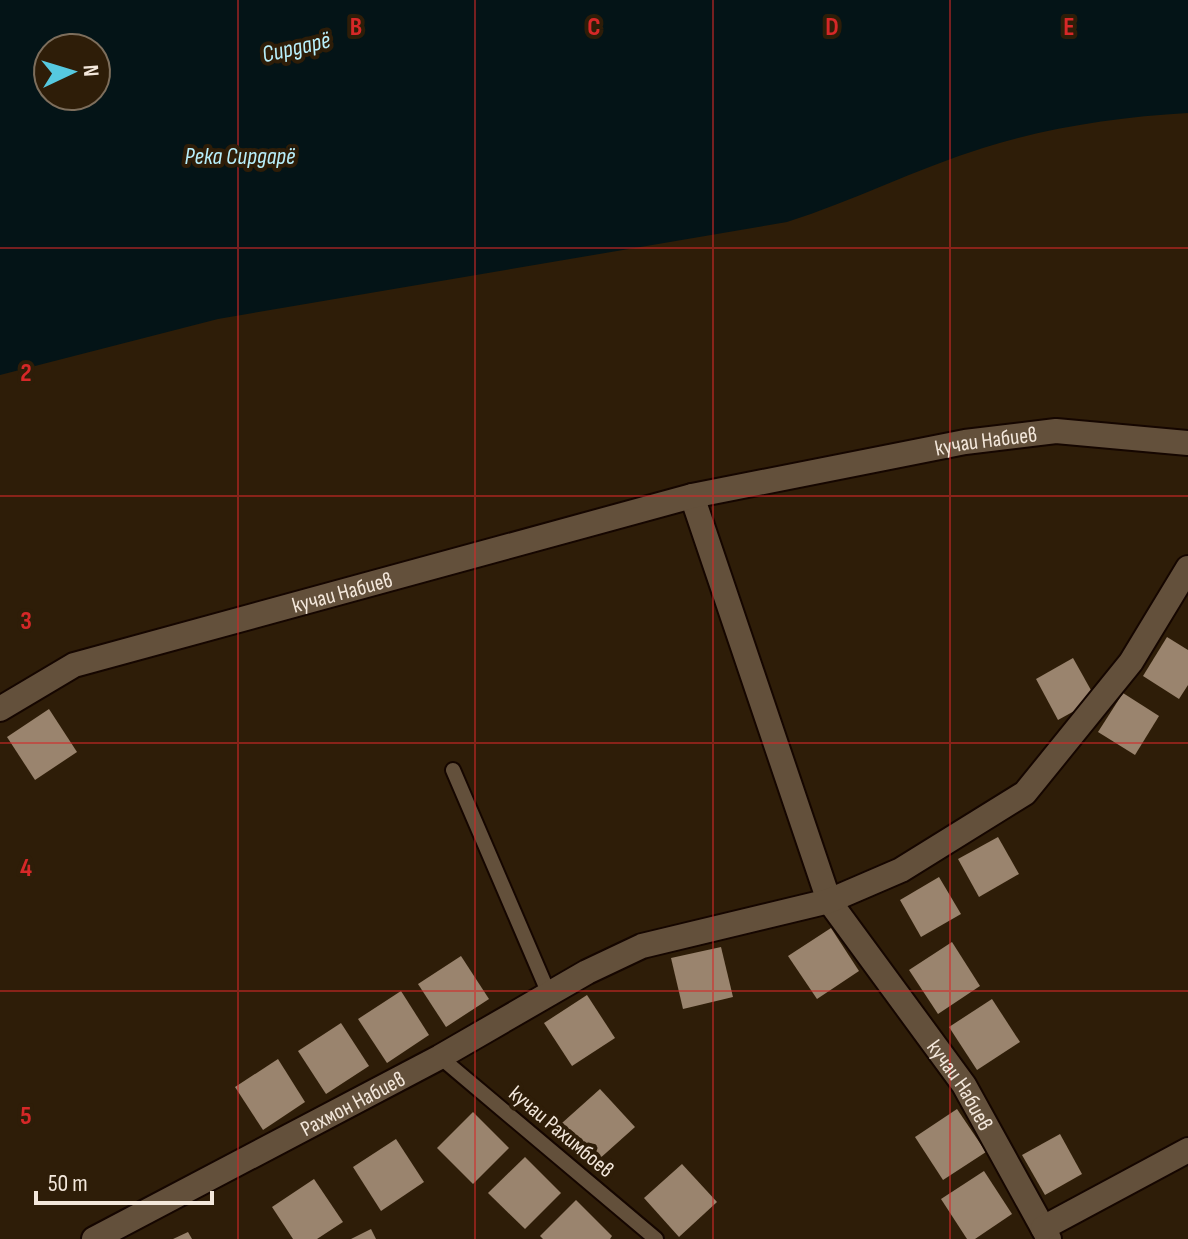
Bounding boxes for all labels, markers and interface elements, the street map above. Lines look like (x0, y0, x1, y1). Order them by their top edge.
text: B (350, 12, 362, 43)
text: C (587, 12, 601, 43)
text: D (825, 12, 839, 43)
text: E (1063, 12, 1075, 43)
water label: Сирдарё (259, 25, 334, 69)
north arrow (32, 32, 112, 112)
text: N (77, 64, 104, 78)
water label: Река Сирдарё (185, 142, 296, 171)
text: 2 (20, 358, 32, 389)
street label: кучаи Набиев (933, 421, 1039, 463)
street label: кучаи Набиев (289, 567, 396, 620)
text: 3 (20, 606, 32, 637)
text: 4 (20, 853, 32, 884)
street label: кучаи Набиев (920, 1035, 999, 1136)
street label: Рахмон Набиев (296, 1066, 410, 1143)
street label: кучаи Рахимбоев (503, 1080, 619, 1184)
text: 5 (20, 1101, 32, 1132)
scale bar (36, 1155, 212, 1205)
text: 50 m (48, 1169, 88, 1198)

